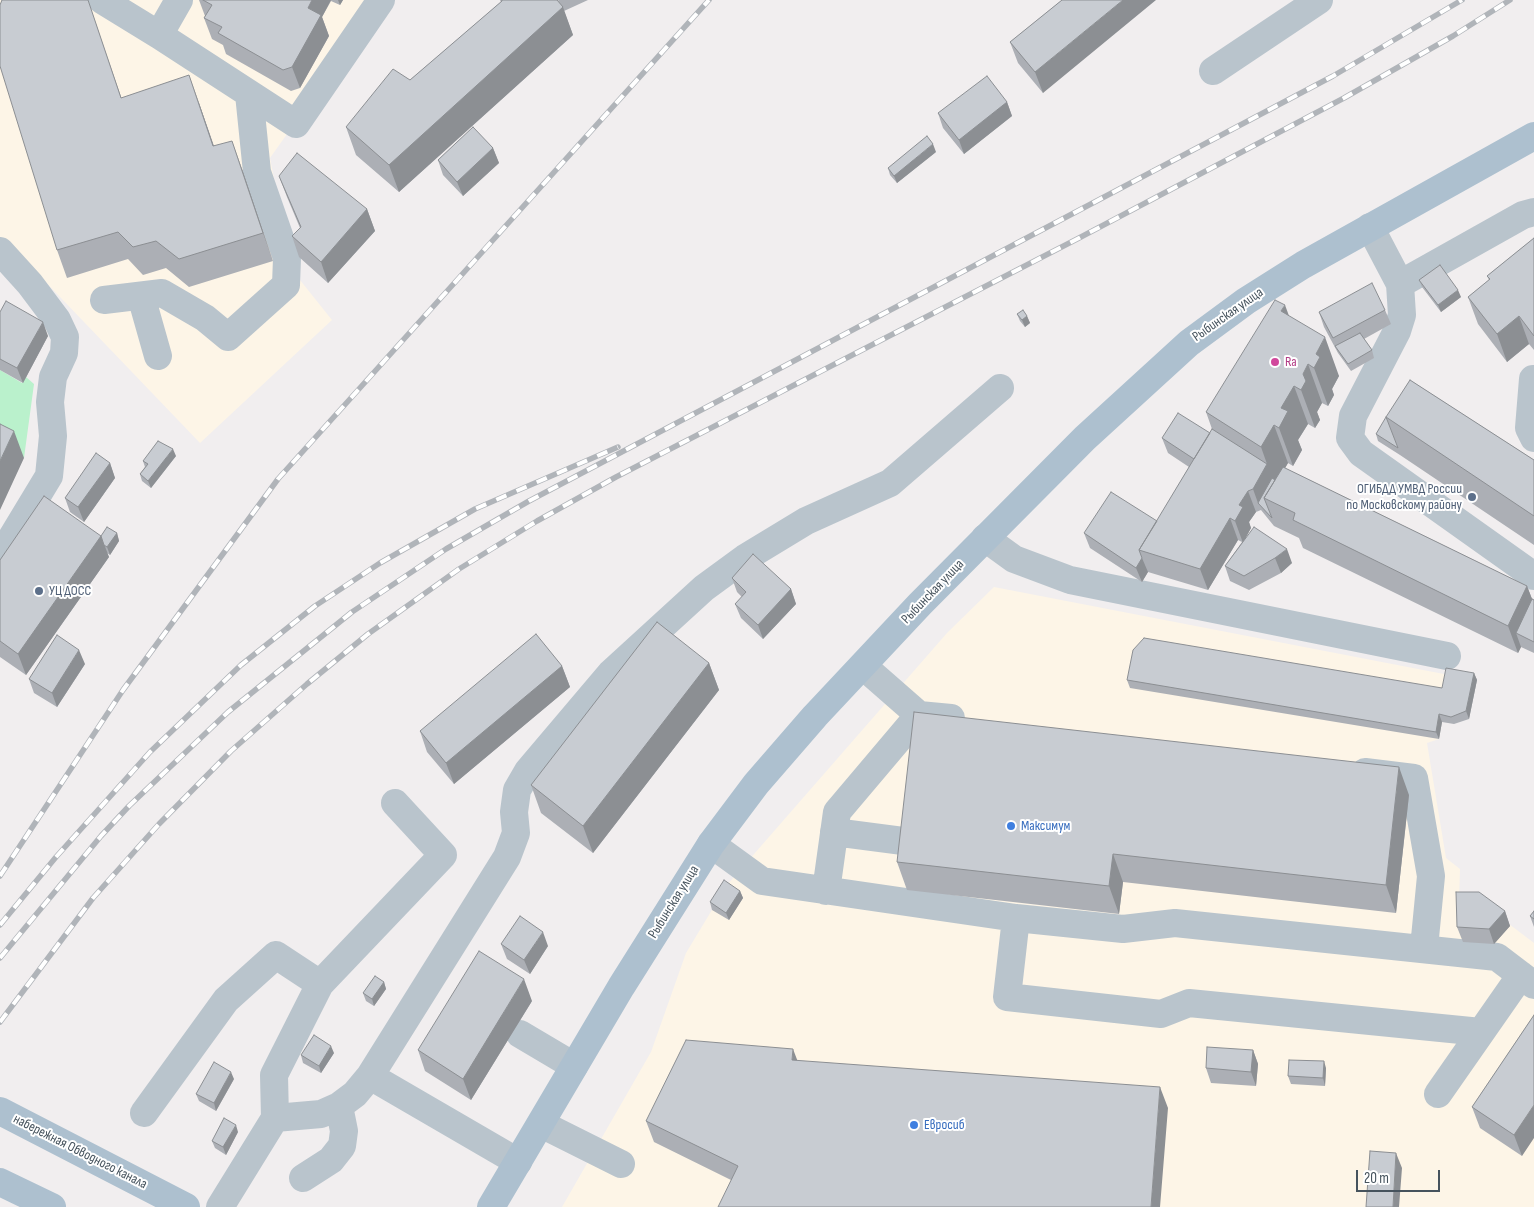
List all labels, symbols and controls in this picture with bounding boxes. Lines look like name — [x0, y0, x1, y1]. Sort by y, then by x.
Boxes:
street label: Рыбинская улица — [1189, 284, 1267, 346]
place label: Ra — [1285, 354, 1297, 370]
marker: Ra — [1269, 356, 1281, 368]
place label: ОГИБДД УМВД России по Московскому району — [1346, 481, 1462, 514]
marker: ОГИБДД УМВД России по Московскому району — [1466, 491, 1478, 503]
street label: Рыбинская улица — [898, 556, 968, 628]
place label: УЦ ДОСС — [49, 583, 91, 599]
marker: УЦ ДОСС — [33, 585, 45, 597]
place label: Максимум — [1021, 818, 1070, 834]
marker: Максимум — [1005, 820, 1017, 832]
street label: Рыбинская улица — [645, 863, 703, 941]
street label: набережная Обводного канала — [10, 1111, 150, 1193]
place label: Евросиб — [924, 1117, 964, 1133]
marker: Евросиб — [908, 1119, 920, 1131]
scale bar — [1359, 1160, 1443, 1192]
text: 20 m — [1364, 1169, 1389, 1188]

